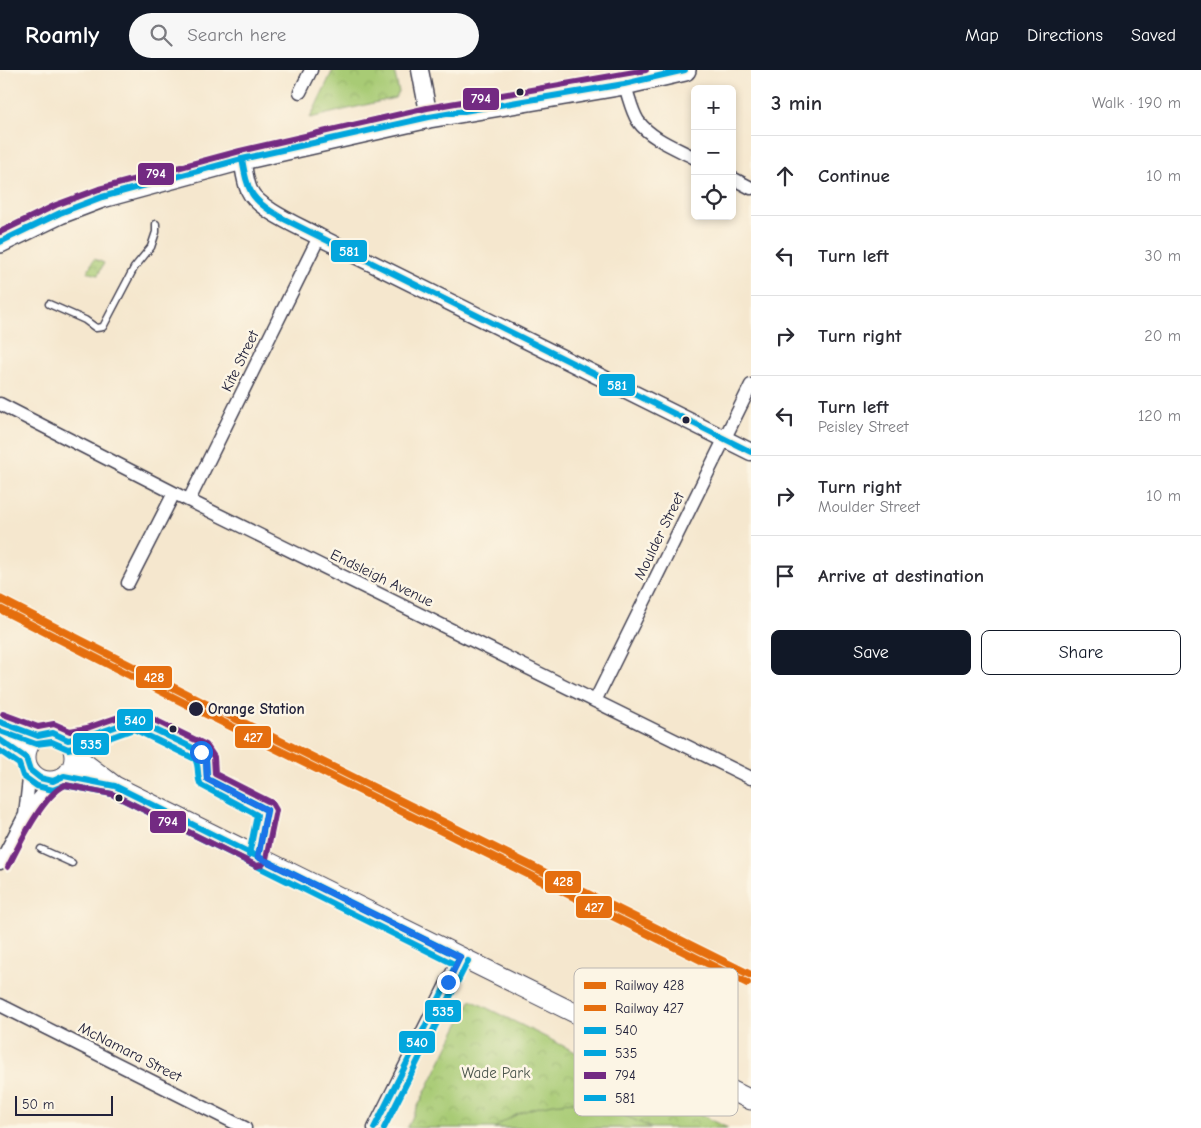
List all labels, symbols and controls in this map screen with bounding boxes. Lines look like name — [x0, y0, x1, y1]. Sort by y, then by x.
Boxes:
search box — [129, 13, 479, 58]
text: Roamly — [25, 21, 99, 49]
icon: search — [147, 21, 175, 49]
text: Search here — [187, 24, 286, 46]
text: Map — [965, 25, 999, 46]
text: Directions — [1027, 25, 1103, 46]
text: Saved — [1131, 25, 1176, 46]
map controls — [691, 85, 736, 220]
button: + — [691, 85, 736, 130]
line badge: 794 — [462, 87, 500, 111]
unlabelled marker — [515, 87, 525, 97]
text: 794 — [471, 90, 491, 107]
text: 3 min — [771, 91, 822, 115]
text: Walk · 190 m — [1092, 94, 1181, 112]
button: − — [691, 130, 736, 175]
line badge: 794 — [137, 162, 175, 186]
icon: ahead — [771, 162, 799, 190]
text: 794 — [146, 165, 166, 182]
text: Continue — [818, 165, 890, 187]
text: 10 m — [1146, 167, 1181, 185]
button: locate — [691, 175, 736, 220]
line badge: 581 — [330, 239, 368, 263]
icon: left — [771, 242, 799, 270]
text: 581 — [339, 243, 359, 260]
text: Turn left — [818, 245, 889, 267]
text: 30 m — [1145, 247, 1181, 265]
icon: right — [771, 322, 799, 350]
text: Turn right — [818, 325, 902, 347]
street label: Kite Street — [217, 327, 263, 394]
text: 20 m — [1144, 327, 1181, 345]
line badge: 581 — [598, 373, 636, 397]
text: 581 — [607, 377, 627, 394]
text: Turn left — [818, 396, 889, 418]
icon: left — [771, 402, 799, 430]
text: 120 m — [1138, 407, 1181, 425]
unlabelled marker — [681, 415, 691, 425]
text: Peisley Street — [818, 418, 909, 436]
text: Turn right — [818, 476, 902, 498]
icon: right — [771, 482, 799, 510]
text: 10 m — [1146, 487, 1181, 505]
street label: Moulder Street — [630, 489, 688, 583]
text: Moulder Street — [818, 498, 920, 516]
street label: Endsleigh Avenue — [328, 545, 437, 611]
icon: arrive — [771, 562, 799, 590]
text: Arrive at destination — [818, 565, 984, 587]
button: Save — [771, 630, 971, 675]
button: Share — [981, 630, 1181, 675]
line badge: 428 — [135, 665, 173, 689]
text: 428 — [144, 669, 164, 686]
marker: Orange Station — [187, 700, 205, 718]
place label: Orange Station — [208, 700, 305, 718]
line badge: 540 — [116, 708, 154, 732]
text: 540 — [124, 712, 146, 729]
unlabelled marker — [168, 724, 178, 734]
line badge: 427 — [234, 725, 272, 749]
text: 427 — [243, 729, 264, 746]
line badge: 535 — [72, 732, 110, 756]
text: 535 — [80, 736, 102, 753]
route start — [190, 741, 213, 764]
unlabelled marker — [114, 793, 124, 803]
line badge: 794 — [149, 810, 187, 834]
text: 794 — [158, 813, 178, 830]
line badge: 428 — [544, 870, 582, 894]
text: 428 — [553, 873, 573, 890]
line badge: 427 — [575, 895, 613, 919]
text: 427 — [584, 899, 605, 916]
legend — [574, 968, 738, 1116]
route end — [437, 971, 460, 994]
text: Railway 428 — [615, 977, 684, 994]
line badge: 535 — [424, 999, 462, 1023]
text: Railway 427 — [615, 1000, 684, 1017]
text: 535 — [432, 1003, 454, 1020]
street label: McNamara Street — [75, 1018, 185, 1086]
text: 540 — [615, 1022, 638, 1039]
line badge: 540 — [398, 1030, 436, 1054]
text: 540 — [406, 1034, 428, 1051]
text: 535 — [615, 1045, 637, 1062]
park label: Wade Park — [462, 1064, 531, 1082]
text: 794 — [615, 1067, 636, 1084]
text: 581 — [615, 1090, 635, 1107]
scale bar — [15, 1093, 112, 1116]
text: 50 m — [22, 1096, 54, 1113]

